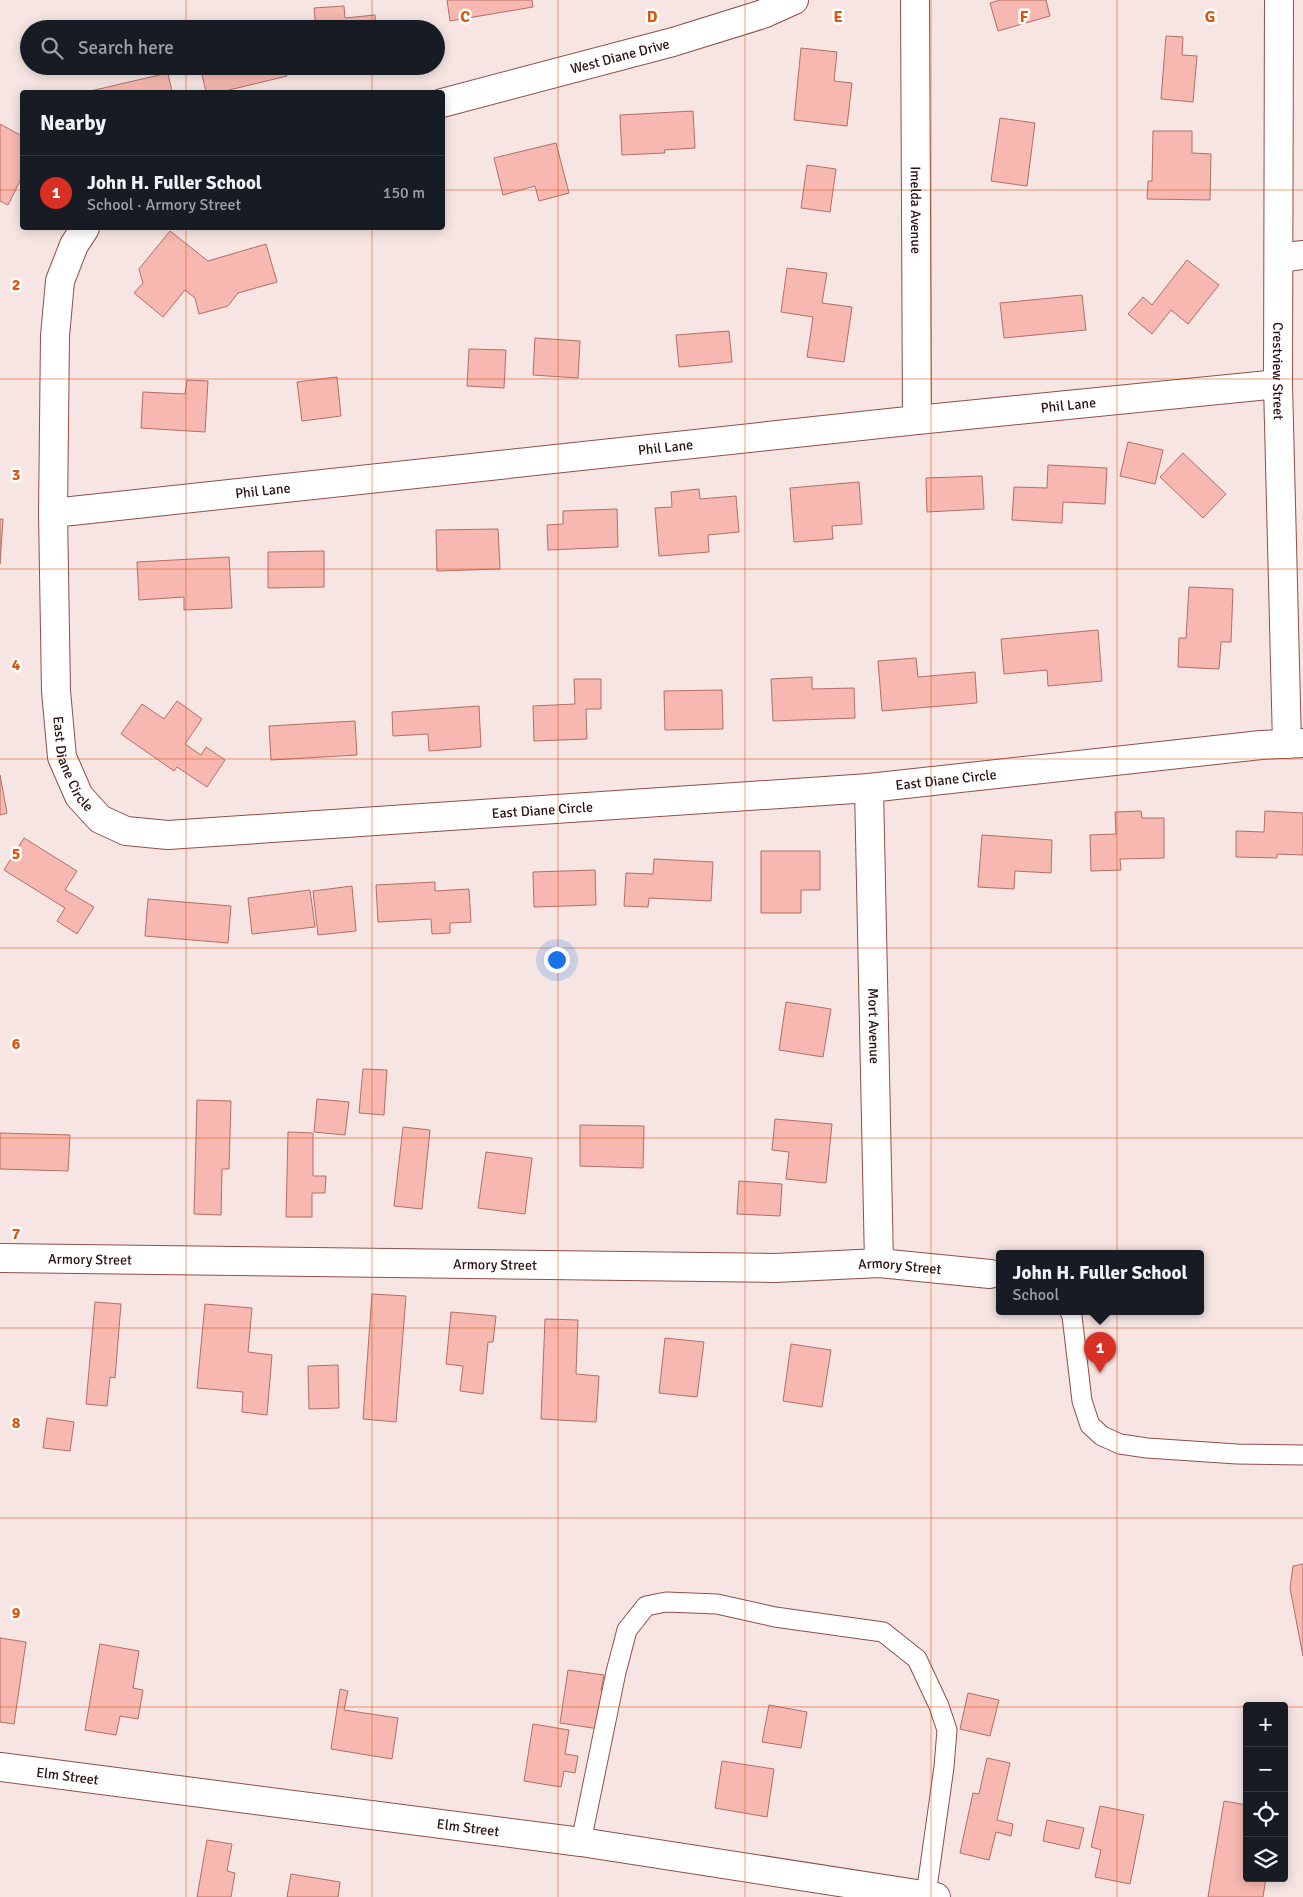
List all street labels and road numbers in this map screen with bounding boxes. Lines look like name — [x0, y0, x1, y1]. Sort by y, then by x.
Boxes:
street label: West Diane Drive — [569, 35, 671, 77]
street label: Imelda Avenue — [907, 166, 925, 254]
street label: Crestview Street — [1269, 322, 1287, 420]
street label: Phil Lane — [1040, 394, 1097, 416]
street label: Phil Lane — [637, 436, 694, 458]
street label: Phil Lane — [234, 479, 291, 502]
street label: East Diane Circle — [50, 715, 97, 815]
street label: East Diane Circle — [895, 766, 997, 794]
street label: East Diane Circle — [491, 798, 593, 822]
street label: Mort Avenue — [865, 988, 883, 1064]
street label: Armory Street — [48, 1250, 132, 1268]
street label: Armory Street — [858, 1254, 942, 1278]
street label: Armory Street — [453, 1255, 537, 1273]
street label: Elm Street — [35, 1763, 100, 1788]
street label: Elm Street — [436, 1815, 500, 1840]

